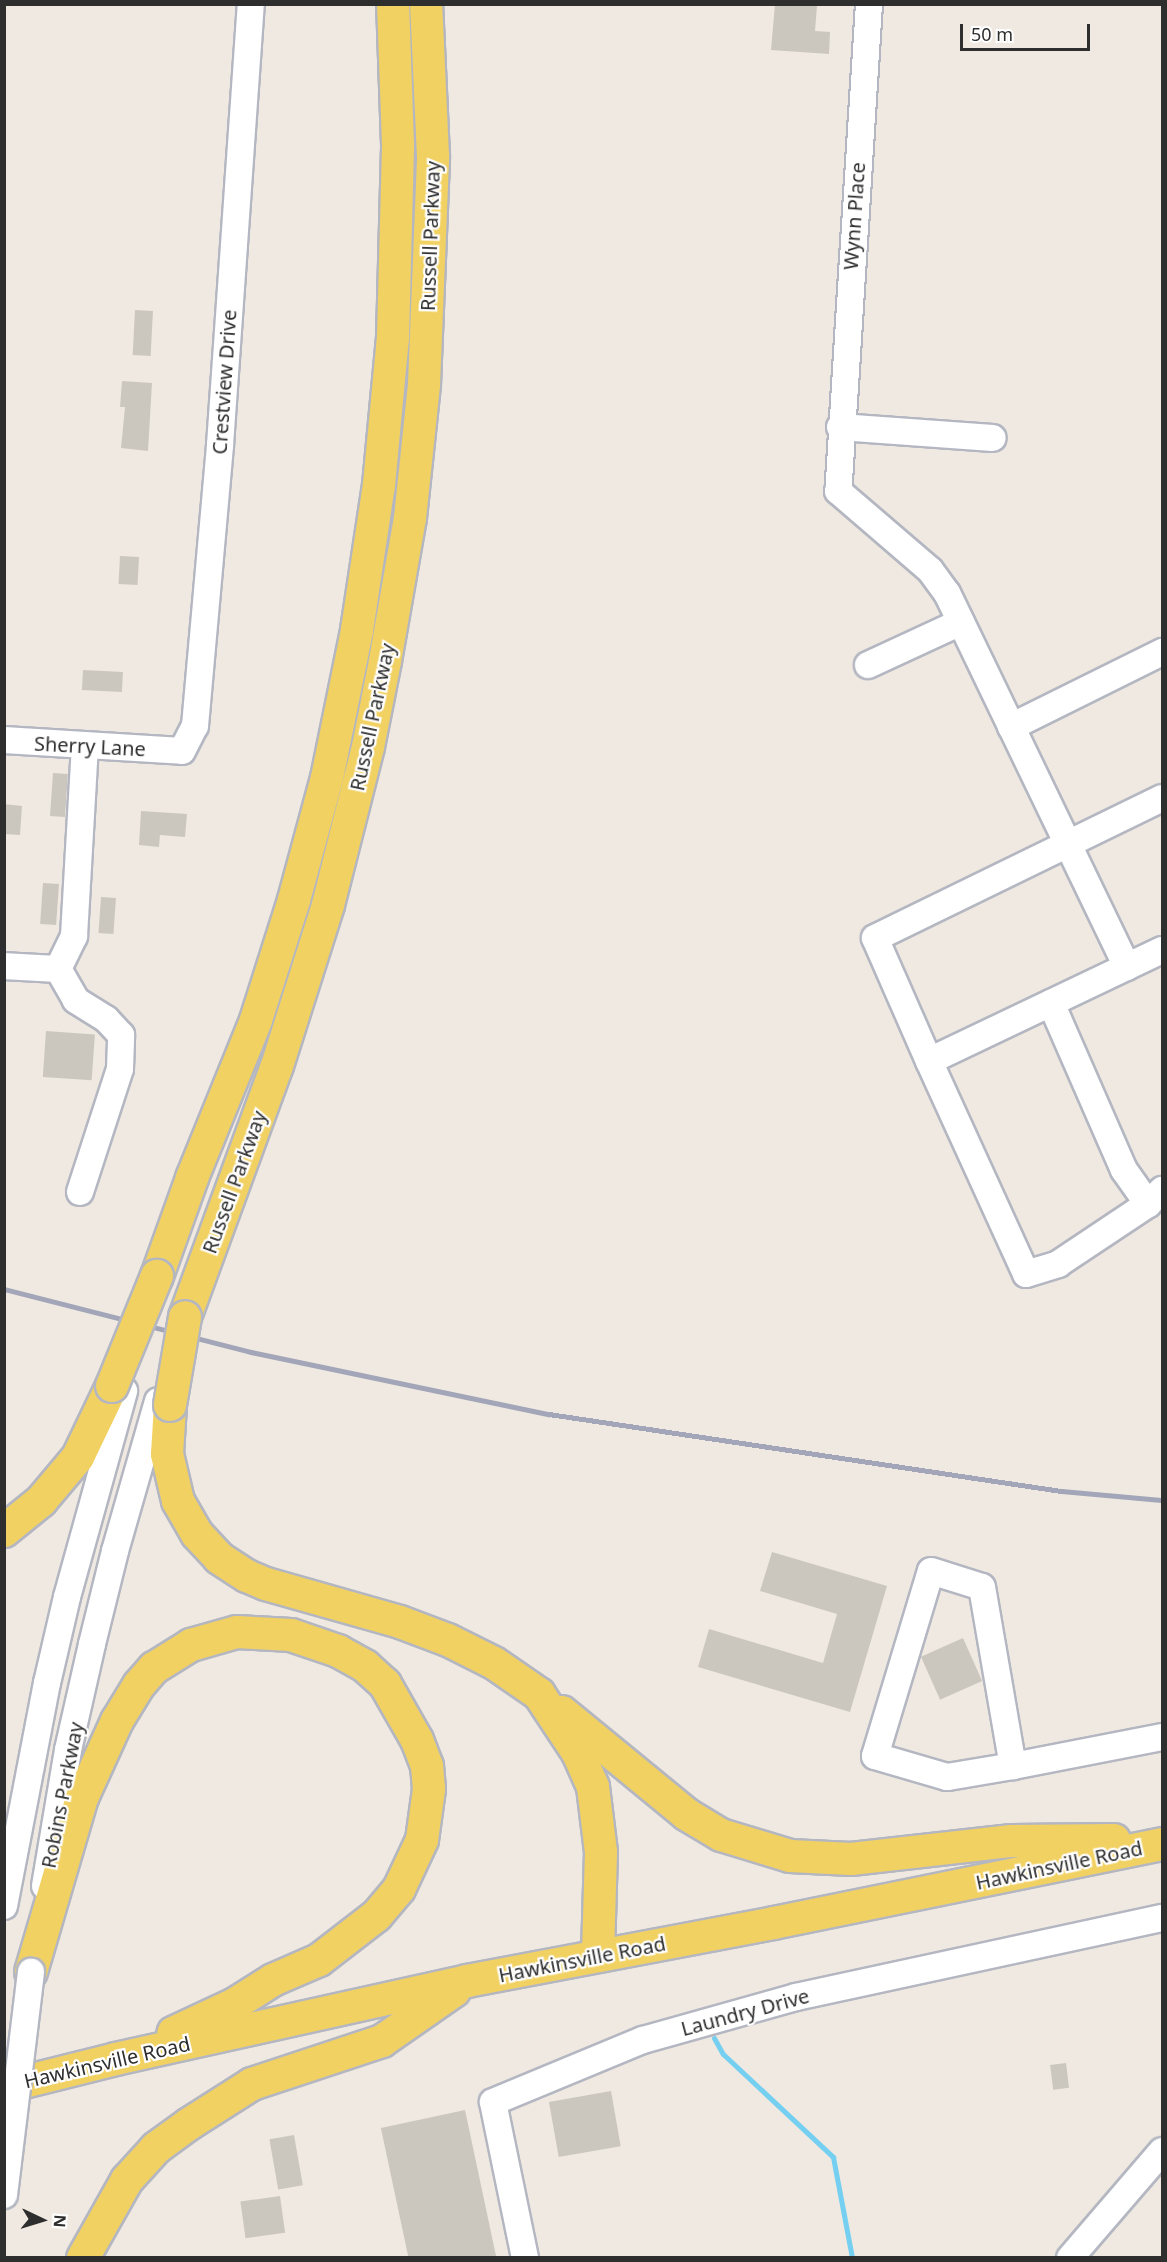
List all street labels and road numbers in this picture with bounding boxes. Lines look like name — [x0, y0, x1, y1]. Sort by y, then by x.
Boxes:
street label: Russell Parkway — [415, 161, 445, 311]
street label: Wynn Place — [838, 161, 870, 271]
street label: Crestview Drive — [207, 309, 241, 455]
street label: Russell Parkway — [345, 641, 399, 793]
street label: Sherry Lane — [34, 731, 146, 761]
street label: Russell Parkway — [197, 1107, 271, 1257]
street label: Robins Parkway — [36, 1720, 88, 1870]
street label: Hawkinsville Road — [973, 1836, 1145, 1894]
street label: Hawkinsville Road — [496, 1931, 668, 1987]
street label: Laundry Drive — [678, 1983, 812, 2041]
street label: Hawkinsville Road — [22, 2031, 192, 2093]

